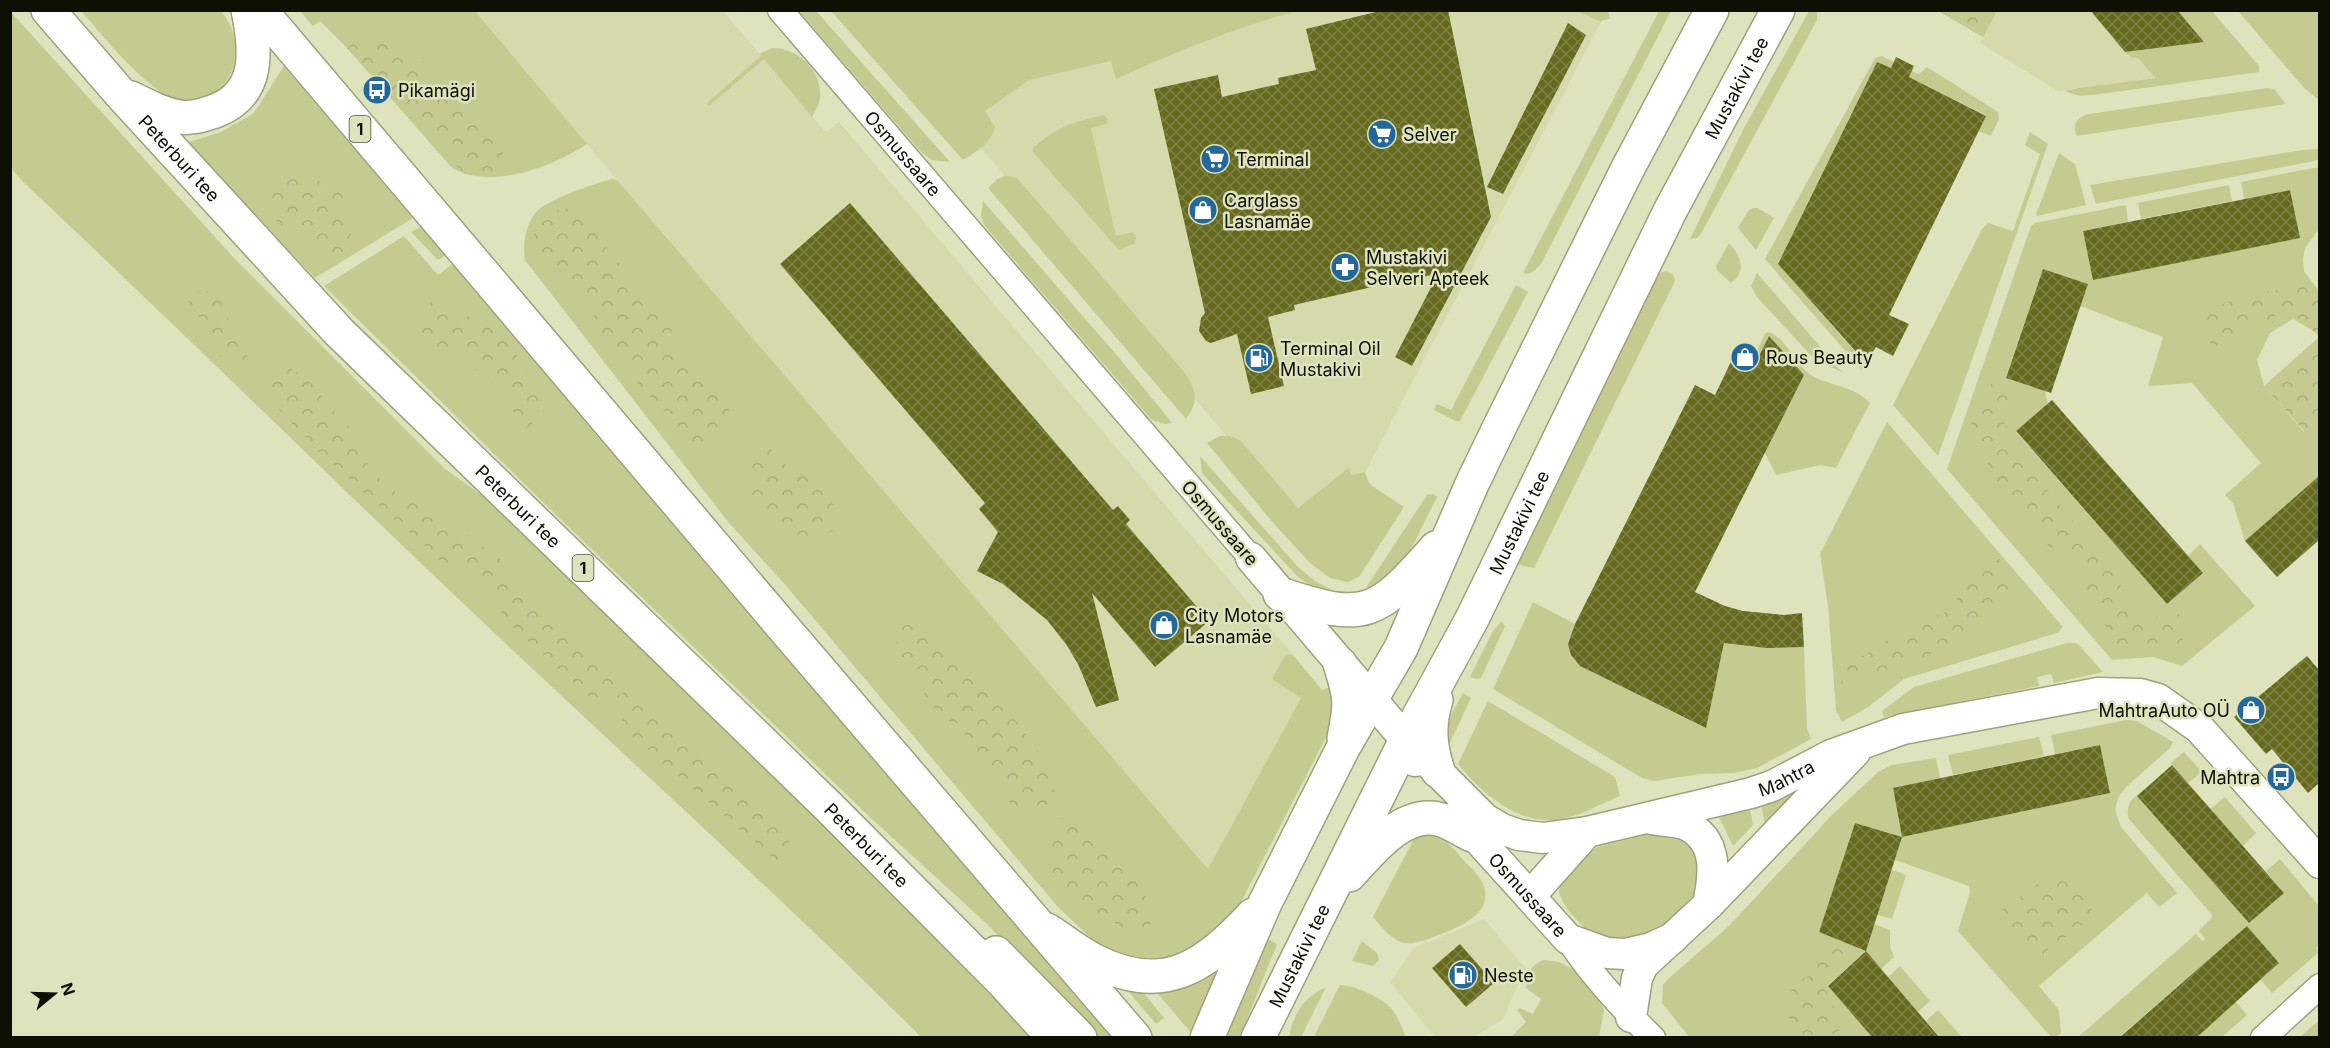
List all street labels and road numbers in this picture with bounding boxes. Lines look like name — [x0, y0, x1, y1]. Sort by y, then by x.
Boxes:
street label: Mustakivi tee — [1700, 33, 1772, 142]
street label: Osmussaare — [861, 106, 946, 200]
street label: Peterburi tee — [135, 110, 224, 206]
road number: 1 — [350, 116, 370, 142]
street label: Peterburi tee — [472, 460, 565, 552]
street label: Mustakivi tee — [1485, 467, 1553, 578]
street label: Osmussaare — [1177, 476, 1263, 570]
road number: 1 — [572, 555, 594, 581]
street label: Mahtra — [1756, 755, 1818, 800]
street label: Peterburi tee — [820, 799, 913, 891]
street label: Osmussaare — [1485, 848, 1571, 941]
street label: Mustakivi tee — [1264, 900, 1333, 1011]

